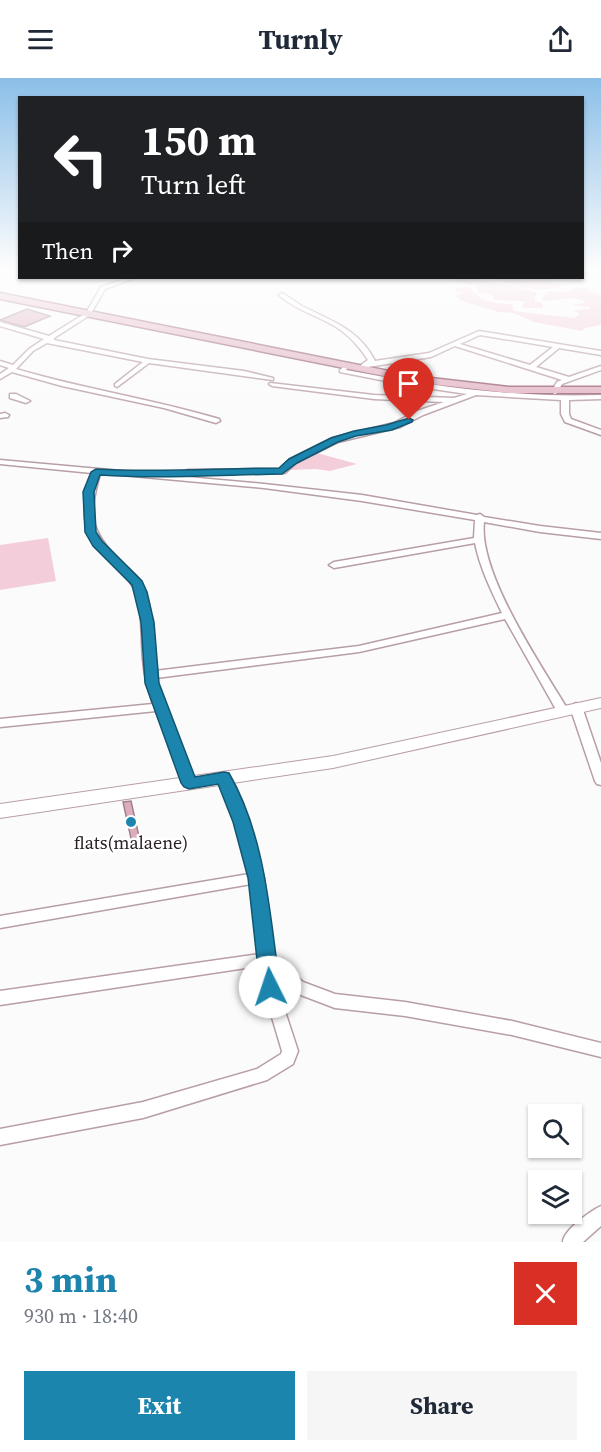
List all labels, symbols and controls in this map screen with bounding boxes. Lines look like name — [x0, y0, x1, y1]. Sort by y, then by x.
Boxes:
text: Turnly — [258, 21, 343, 58]
icon: menu — [24, 23, 57, 56]
icon: share — [544, 23, 577, 56]
text: 150 m — [141, 111, 256, 169]
icon: left — [42, 120, 120, 198]
text: Turn left — [141, 166, 245, 203]
icon: right — [105, 234, 138, 267]
text: Then — [42, 236, 93, 266]
pin — [383, 358, 434, 420]
icon: arrive — [392, 367, 425, 400]
marker: flats(malaene) — [124, 815, 138, 829]
place label: flats(malaene) — [74, 830, 188, 855]
position arrow — [238, 955, 302, 1019]
map controls — [528, 1104, 582, 1224]
button: search — [528, 1104, 582, 1158]
button: layers — [528, 1170, 582, 1224]
text: 3 min — [24, 1255, 117, 1304]
button: close — [514, 1262, 577, 1325]
text: 930 m · 18:40 — [24, 1302, 138, 1330]
button: Exit — [24, 1371, 295, 1440]
button: Share — [307, 1371, 577, 1440]

